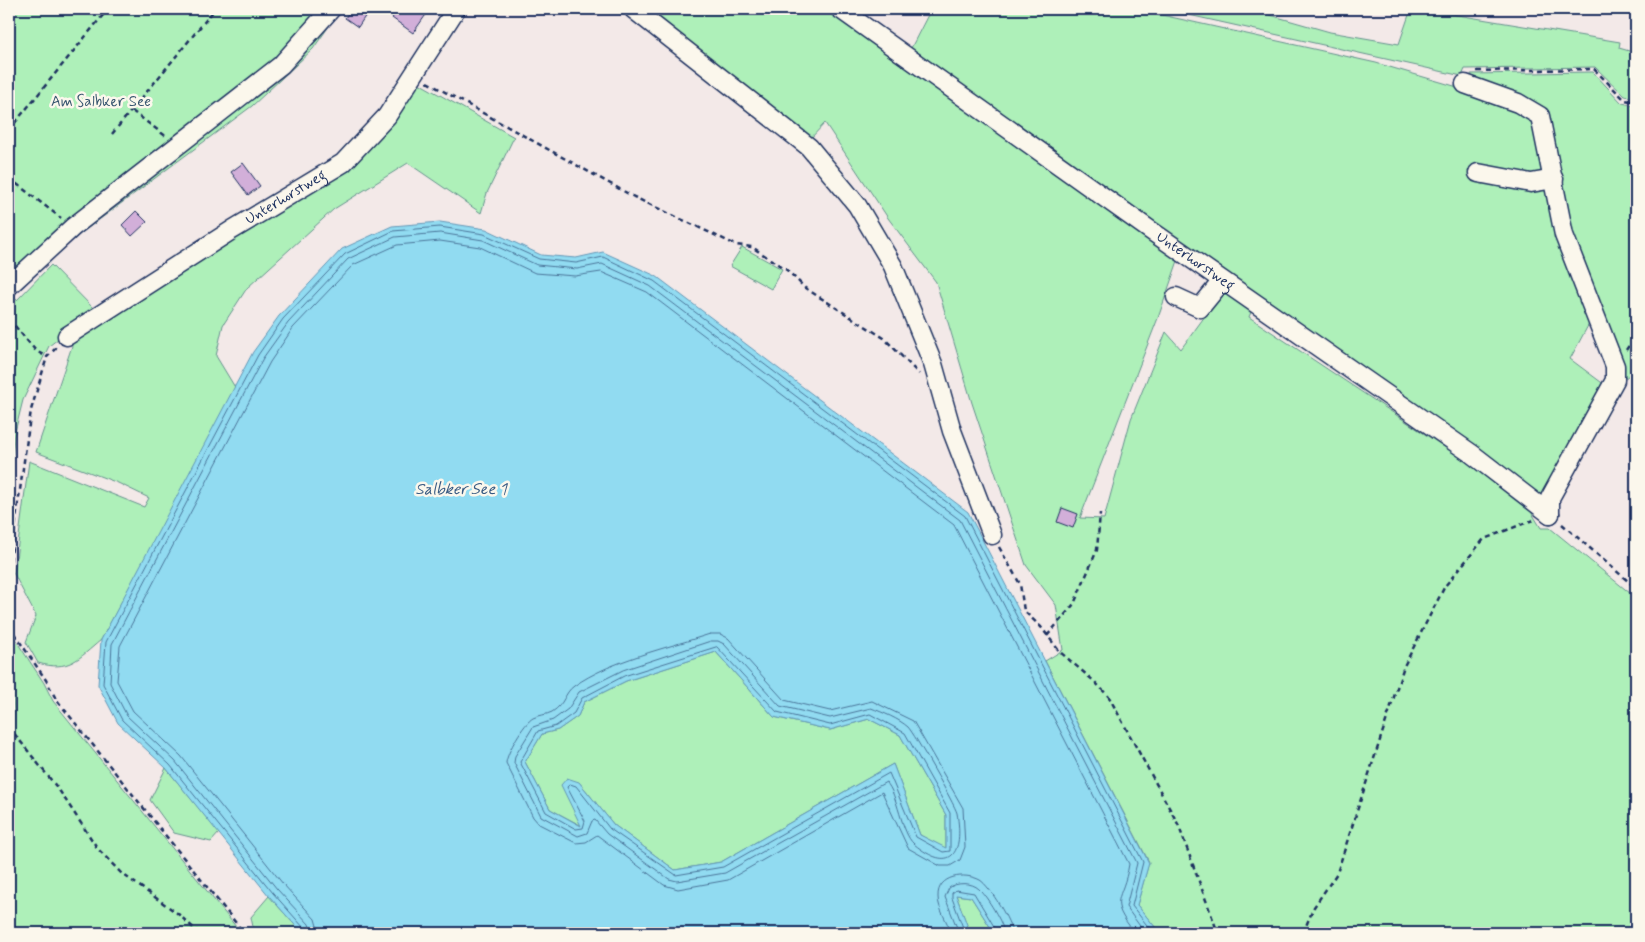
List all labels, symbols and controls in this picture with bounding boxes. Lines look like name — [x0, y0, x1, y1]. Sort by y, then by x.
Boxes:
park label: Am Salbker See — [51, 92, 151, 112]
street label: Unterhorstweg — [242, 165, 331, 230]
street label: Unterhorstweg — [1152, 227, 1239, 297]
water label: Salbker See 1 — [415, 479, 509, 500]

